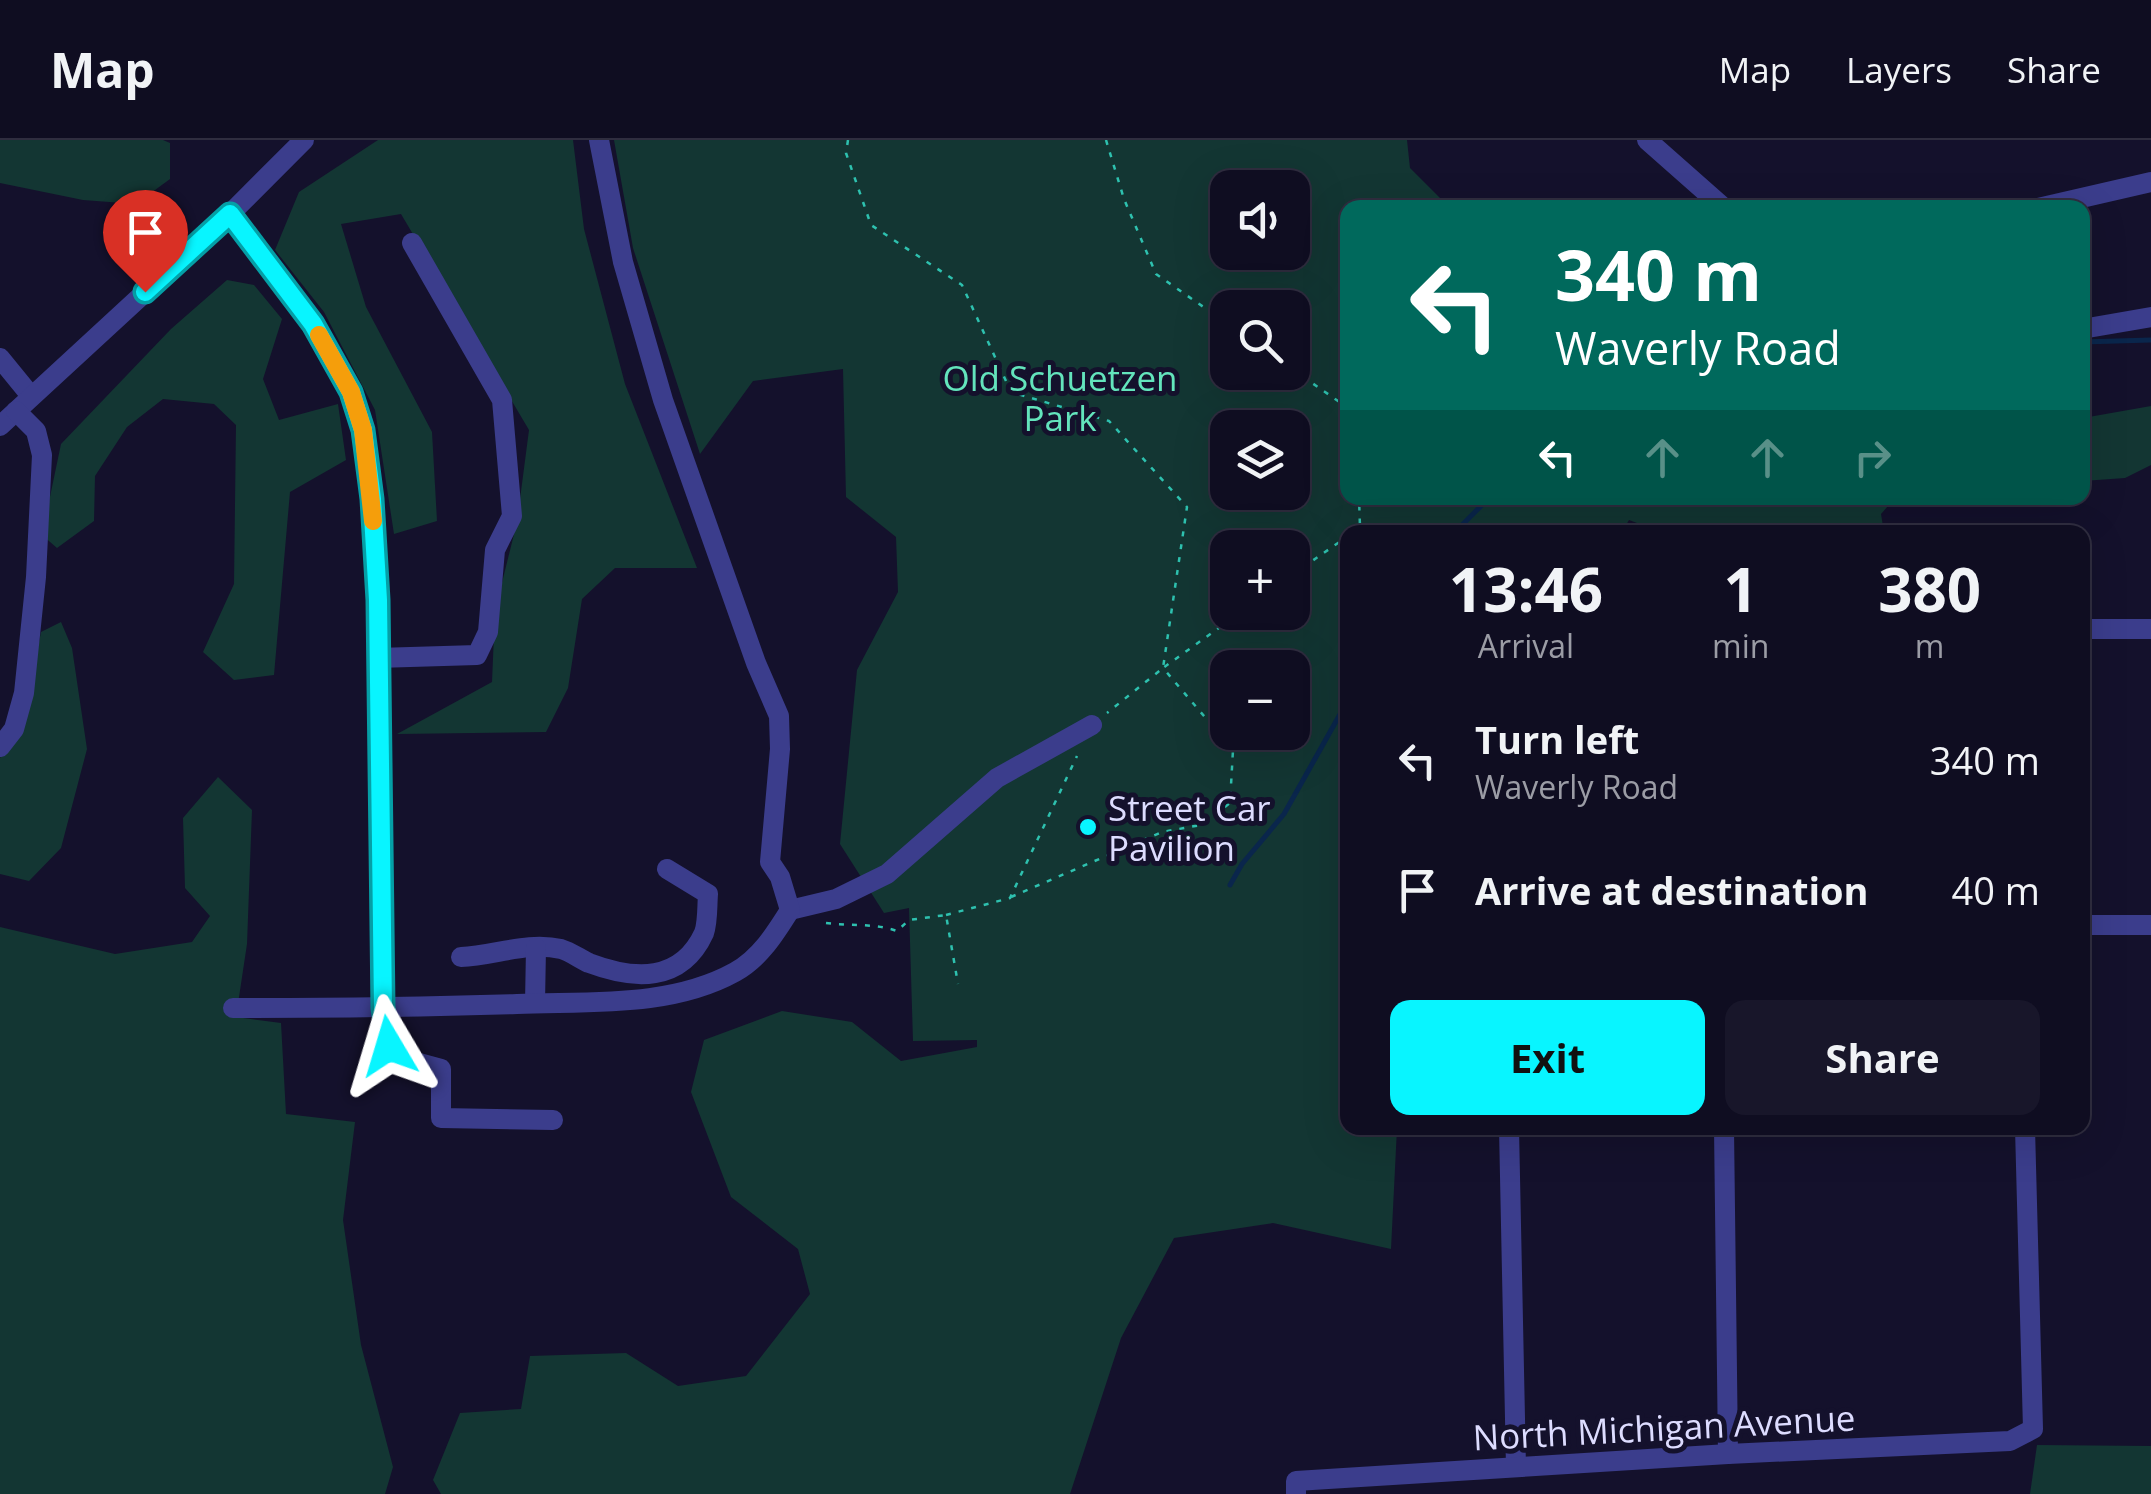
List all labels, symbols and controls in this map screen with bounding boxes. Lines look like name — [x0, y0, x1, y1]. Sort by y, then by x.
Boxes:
text: Map — [50, 37, 155, 102]
text: Map — [1719, 46, 1791, 93]
text: Layers — [1846, 46, 1952, 93]
text: Share — [2007, 46, 2101, 93]
map controls — [1210, 170, 1310, 750]
button: sound — [1210, 170, 1310, 270]
pin — [103, 190, 188, 293]
icon: arrive — [118, 205, 173, 260]
text: 340 m — [1555, 226, 1762, 322]
icon: left — [1390, 240, 1520, 370]
button: search — [1210, 290, 1310, 390]
text: Waverly Road — [1555, 317, 1841, 378]
park label: Old Schuetzen Park — [942, 354, 1178, 441]
button: layers — [1210, 410, 1310, 510]
icon: left — [1530, 430, 1585, 485]
icon: ahead — [1635, 430, 1690, 485]
icon: ahead — [1740, 430, 1795, 485]
icon: right — [1845, 430, 1900, 485]
button: + — [1210, 530, 1310, 630]
text: 13:46 — [1449, 548, 1603, 630]
text: 1 — [1724, 548, 1758, 630]
text: 380 — [1878, 548, 1981, 630]
text: Arrival — [1478, 624, 1574, 667]
text: min — [1712, 624, 1769, 667]
text: m — [1915, 624, 1944, 667]
button: − — [1210, 650, 1310, 750]
text: Turn left — [1475, 713, 1639, 765]
icon: left — [1390, 733, 1445, 788]
text: 340 m — [1930, 734, 2040, 786]
text: Waverly Road — [1475, 765, 1678, 808]
place label: Street Car Pavilion — [1108, 784, 1271, 871]
marker: Street Car Pavilion — [1077, 816, 1099, 838]
icon: arrive — [1390, 863, 1445, 918]
text: Arrive at destination — [1475, 864, 1869, 916]
text: 40 m — [1951, 864, 2040, 916]
position arrow — [337, 994, 441, 1098]
button: Exit — [1390, 1000, 1705, 1115]
button: Share — [1725, 1000, 2040, 1115]
street label: North Michigan Avenue — [1472, 1394, 1856, 1460]

